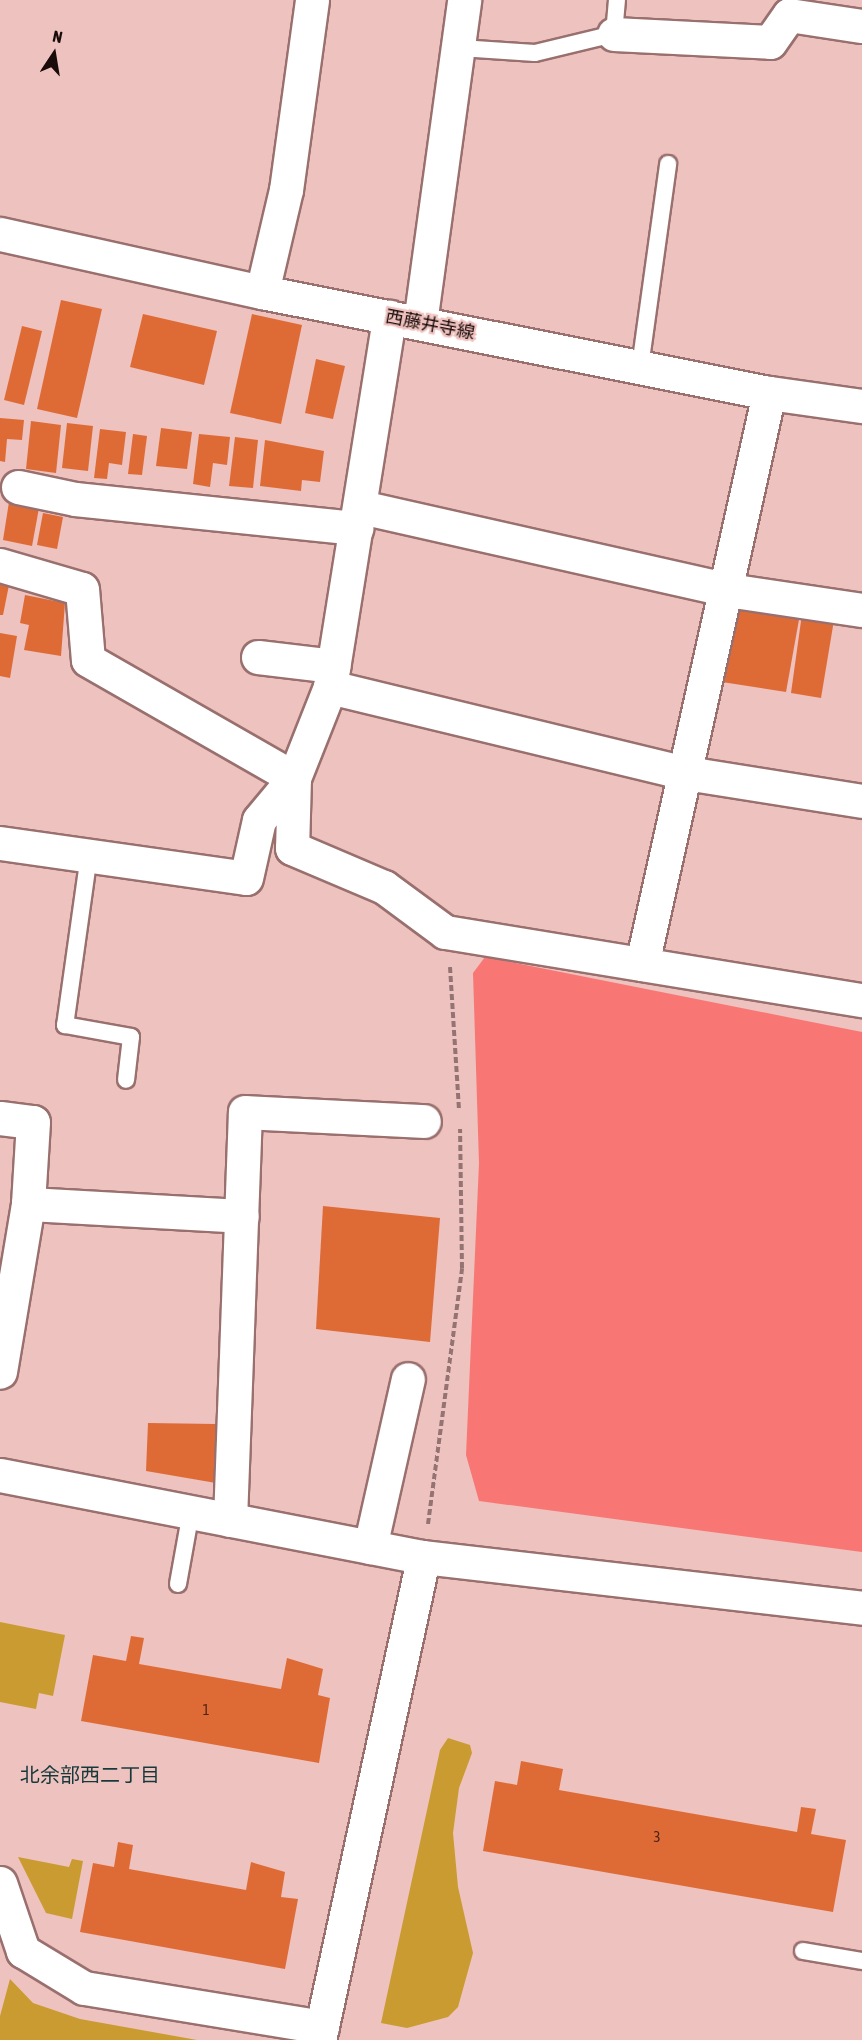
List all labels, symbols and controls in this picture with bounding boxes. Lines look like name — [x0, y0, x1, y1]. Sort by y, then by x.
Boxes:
north arrow — [24, 24, 84, 84]
text: N — [51, 27, 64, 46]
street label: 西藤井寺線 — [384, 306, 476, 344]
house number: 1 — [202, 1701, 210, 1719]
district label: 北余部西二丁目 — [20, 1762, 160, 1786]
house number: 3 — [653, 1828, 661, 1846]

